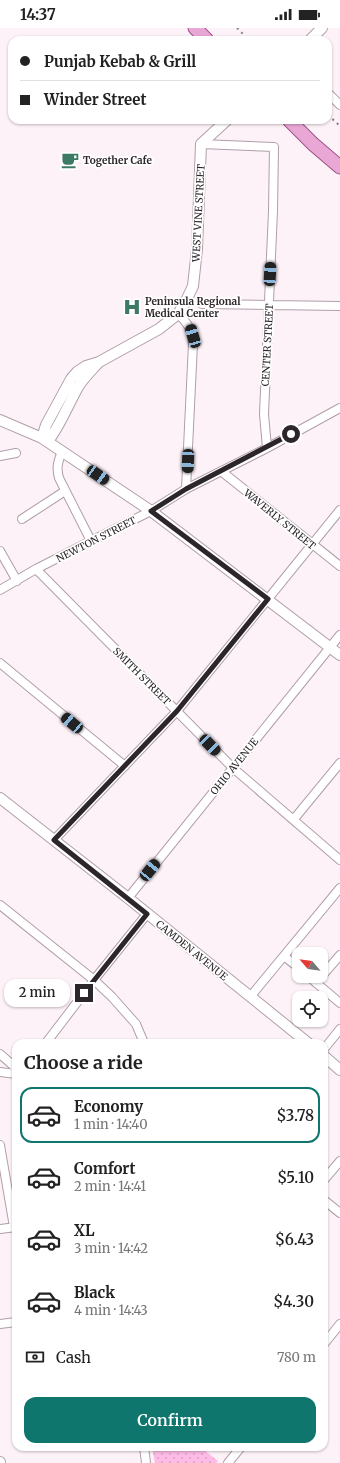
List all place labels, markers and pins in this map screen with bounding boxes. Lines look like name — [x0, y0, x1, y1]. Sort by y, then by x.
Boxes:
cafe icon: Together Cafe — [60, 150, 80, 170]
place label: Together Cafe — [83, 154, 152, 167]
place label: Peninsula Regional Medical Center — [145, 295, 241, 320]
hospital icon: Peninsula Regional Medical Center — [122, 297, 142, 317]

